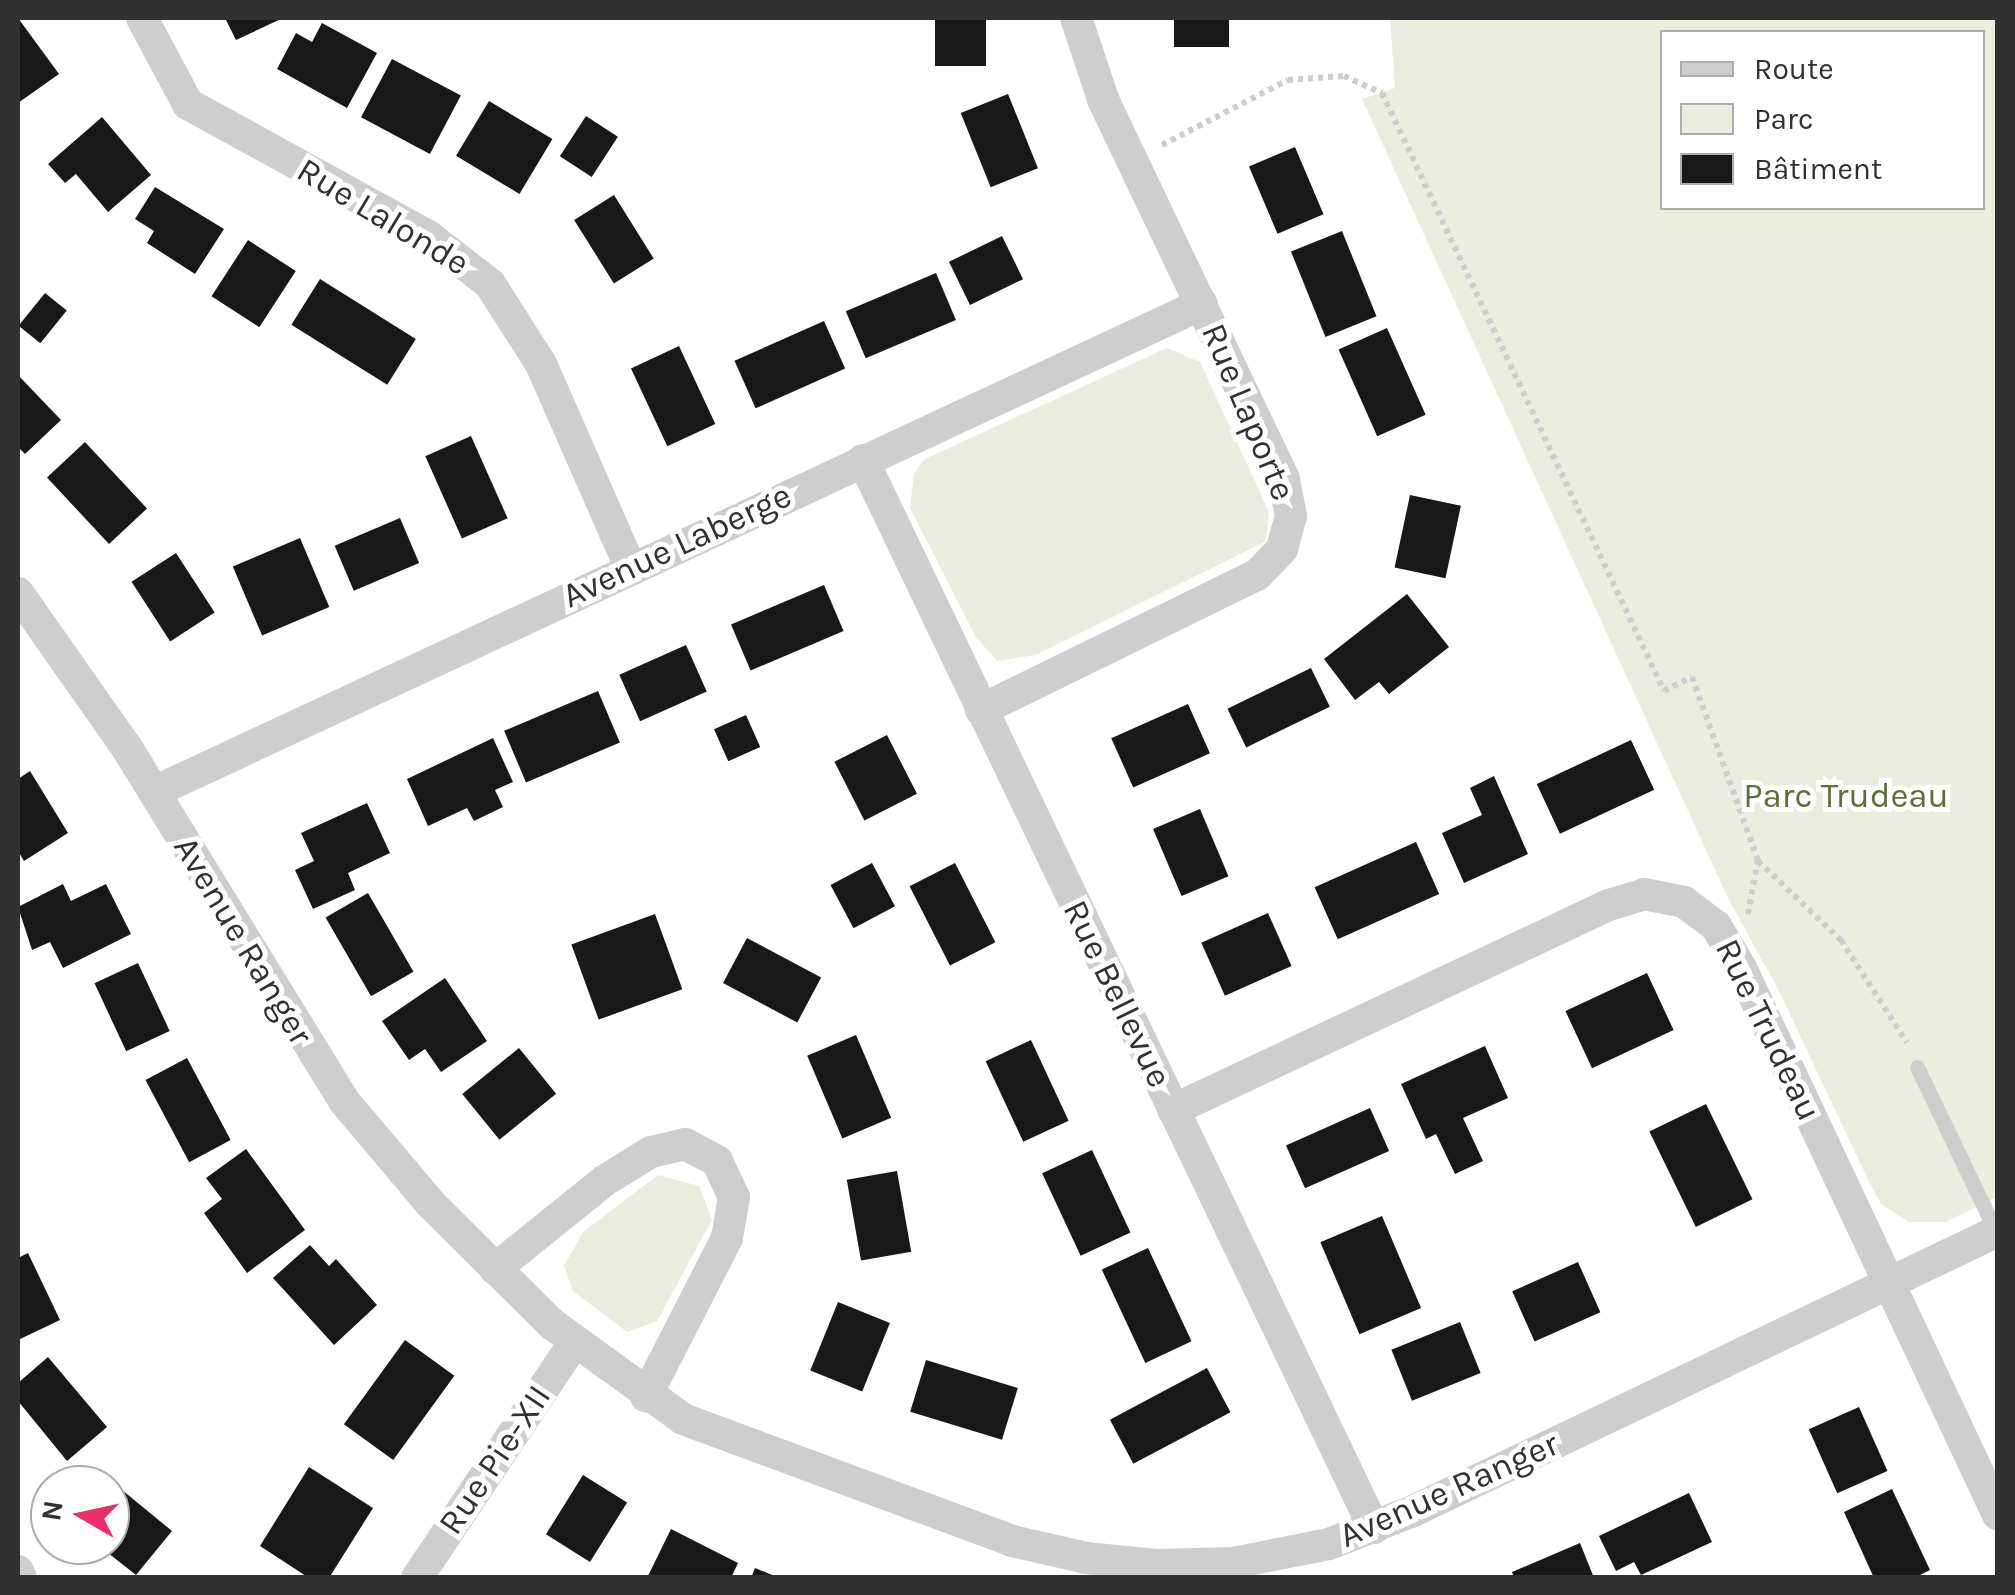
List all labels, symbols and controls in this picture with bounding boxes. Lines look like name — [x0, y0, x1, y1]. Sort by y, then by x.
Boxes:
legend — [1660, 30, 1985, 210]
text: Route — [1754, 51, 1834, 87]
text: Parc — [1754, 101, 1813, 137]
street label: Rue Lalonde — [289, 149, 477, 285]
text: Bâtiment — [1754, 151, 1882, 187]
street label: Rue Laporte — [1192, 317, 1304, 507]
street label: Avenue Laberge — [556, 475, 798, 617]
park label: Parc Trudeau — [1743, 775, 1949, 817]
street label: Avenue Ranger — [164, 829, 322, 1053]
street label: Rue Bellevue — [1054, 894, 1180, 1094]
street label: Rue Trudeau — [1706, 932, 1830, 1128]
street label: Rue Pie-XII — [430, 1377, 560, 1543]
street label: Avenue Ranger — [1333, 1423, 1565, 1557]
north arrow — [30, 1465, 130, 1565]
text: N — [34, 1498, 70, 1523]

